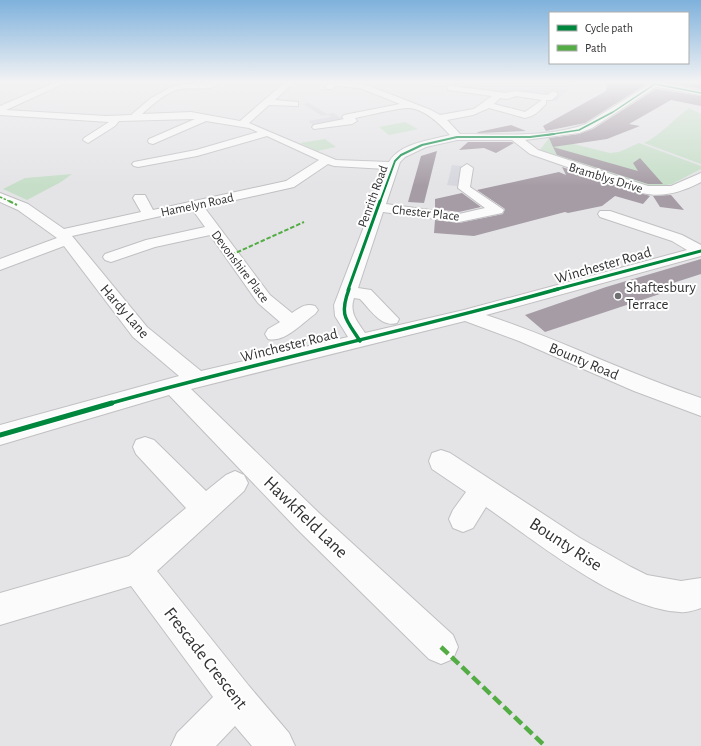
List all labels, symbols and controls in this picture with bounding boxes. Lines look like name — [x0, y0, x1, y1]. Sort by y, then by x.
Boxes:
legend — [549, 12, 689, 64]
text: Cycle path — [585, 22, 633, 35]
text: Path — [585, 42, 607, 54]
street label: Bramblys Drive — [567, 161, 644, 196]
street label: Penrith Road — [356, 163, 391, 229]
street label: Hamelyn Road — [160, 191, 235, 220]
street label: Chester Place — [392, 203, 460, 223]
street label: Devonshire Place — [209, 228, 271, 305]
street label: Winchester Road — [553, 245, 653, 286]
place label: Shaftesbury Terrace — [626, 280, 696, 312]
street label: Hardy Lane — [97, 282, 152, 341]
marker: Shaftesbury Terrace — [613, 291, 623, 301]
street label: Winchester Road — [239, 326, 339, 365]
street label: Bounty Road — [547, 340, 621, 383]
street label: Hawkfield Lane — [260, 474, 351, 562]
street label: Bounty Rise — [526, 515, 605, 575]
street label: Frescade Crescent — [160, 604, 250, 713]

